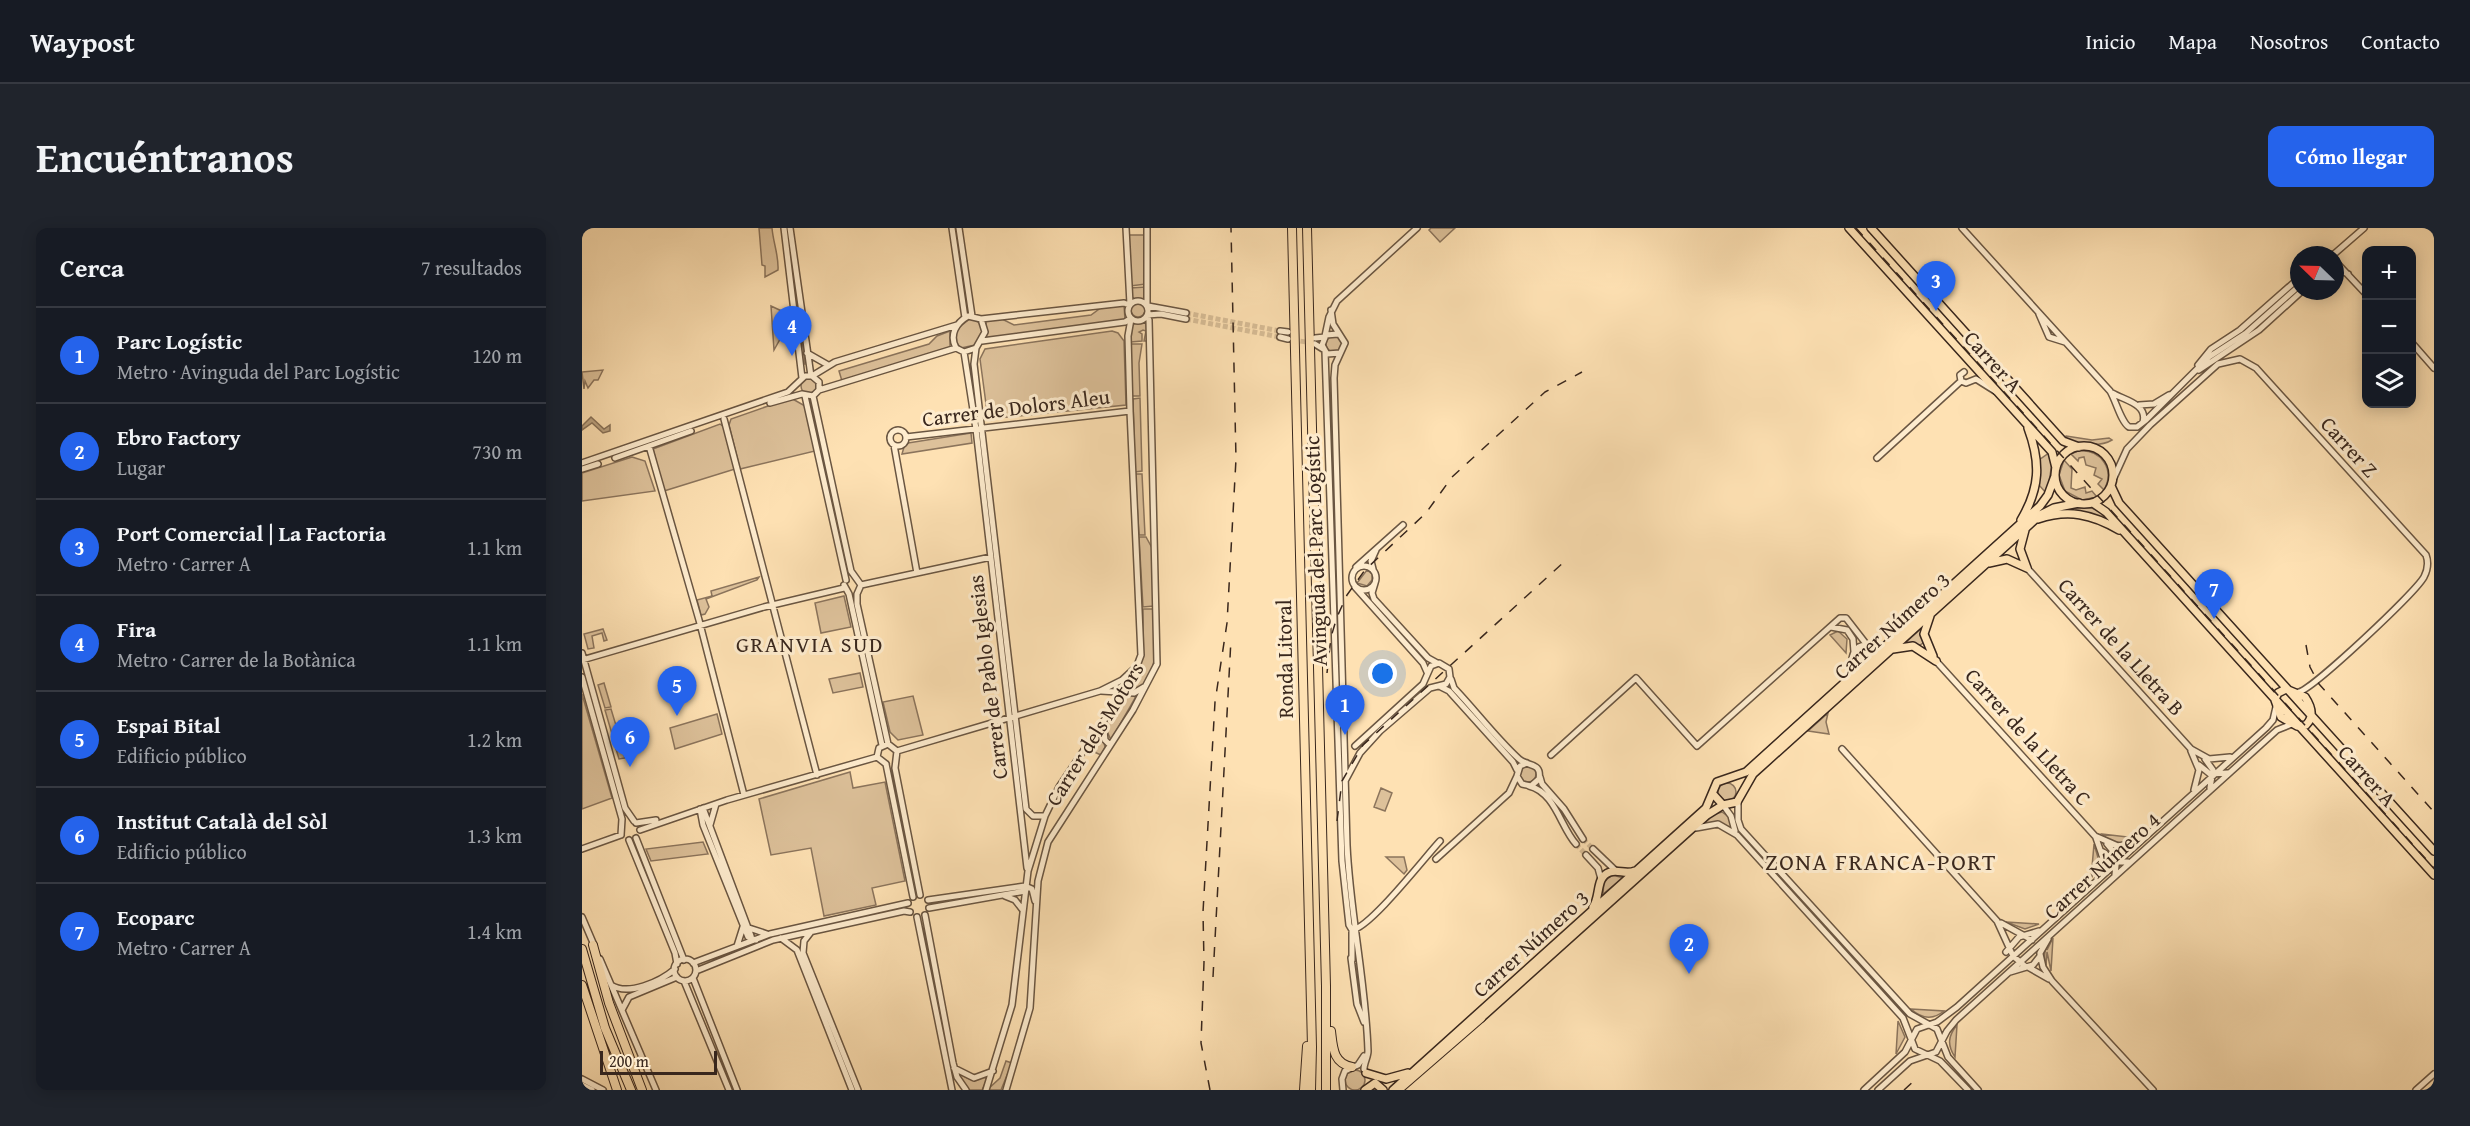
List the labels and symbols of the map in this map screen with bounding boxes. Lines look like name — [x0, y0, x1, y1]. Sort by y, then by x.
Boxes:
north arrow — [2290, 246, 2344, 300]
pin: 3 — [1916, 262, 1956, 311]
pin: 4 — [772, 306, 812, 356]
street label: Carrer A — [1957, 324, 2030, 400]
street label: Carrer de Dolors Aleu — [920, 381, 1112, 434]
street label: Carrer Z — [2314, 409, 2385, 484]
street label: Avinguda del Parc Logístic — [1296, 435, 1335, 667]
street label: Carrer Número 3 — [1827, 565, 1957, 686]
pin: 7 — [2194, 570, 2234, 619]
street label: Carrer de la Lletra B — [2051, 571, 2192, 722]
street label: Carrer de Pablo Iglesias — [960, 573, 1015, 781]
street label: Ronda Litoral — [1268, 599, 1301, 719]
district label: GRANVIA SUD — [736, 628, 884, 660]
street label: Carrer dels Motors — [1038, 656, 1151, 812]
your location — [1368, 659, 1397, 688]
street label: Carrer de la Lletra C — [1958, 661, 2099, 812]
pin: 5 — [658, 666, 697, 716]
pin: 1 — [1326, 686, 1365, 735]
pin: 6 — [610, 718, 650, 767]
street label: Carrer A — [2331, 738, 2404, 814]
street label: Carrer Número 4 — [2037, 805, 2167, 926]
district label: ZONA FRANCA-PORT — [1765, 844, 1997, 879]
street label: Carrer Número 3 — [1466, 883, 1596, 1004]
pin: 2 — [1670, 924, 1708, 974]
scale bar — [600, 1048, 717, 1076]

